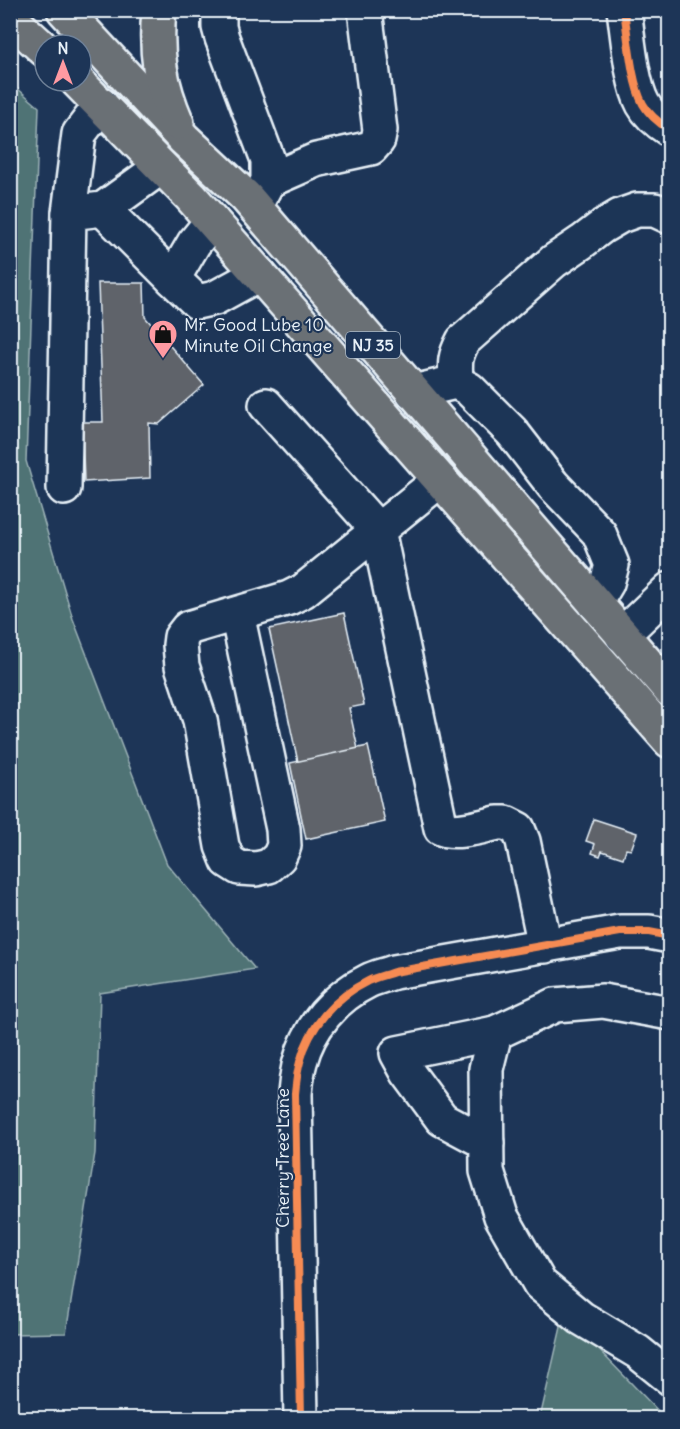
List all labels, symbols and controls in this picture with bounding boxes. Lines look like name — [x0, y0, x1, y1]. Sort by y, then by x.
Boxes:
north arrow — [33, 33, 93, 93]
text: N — [57, 38, 69, 58]
place label: Mr. Good Lube 10 Minute Oil Change — [184, 313, 332, 357]
shop icon: Mr. Good Lube 10 Minute Oil Change — [147, 318, 179, 360]
road number: NJ 35 — [346, 332, 400, 358]
street label: Cherry Tree Lane — [271, 1088, 294, 1228]

